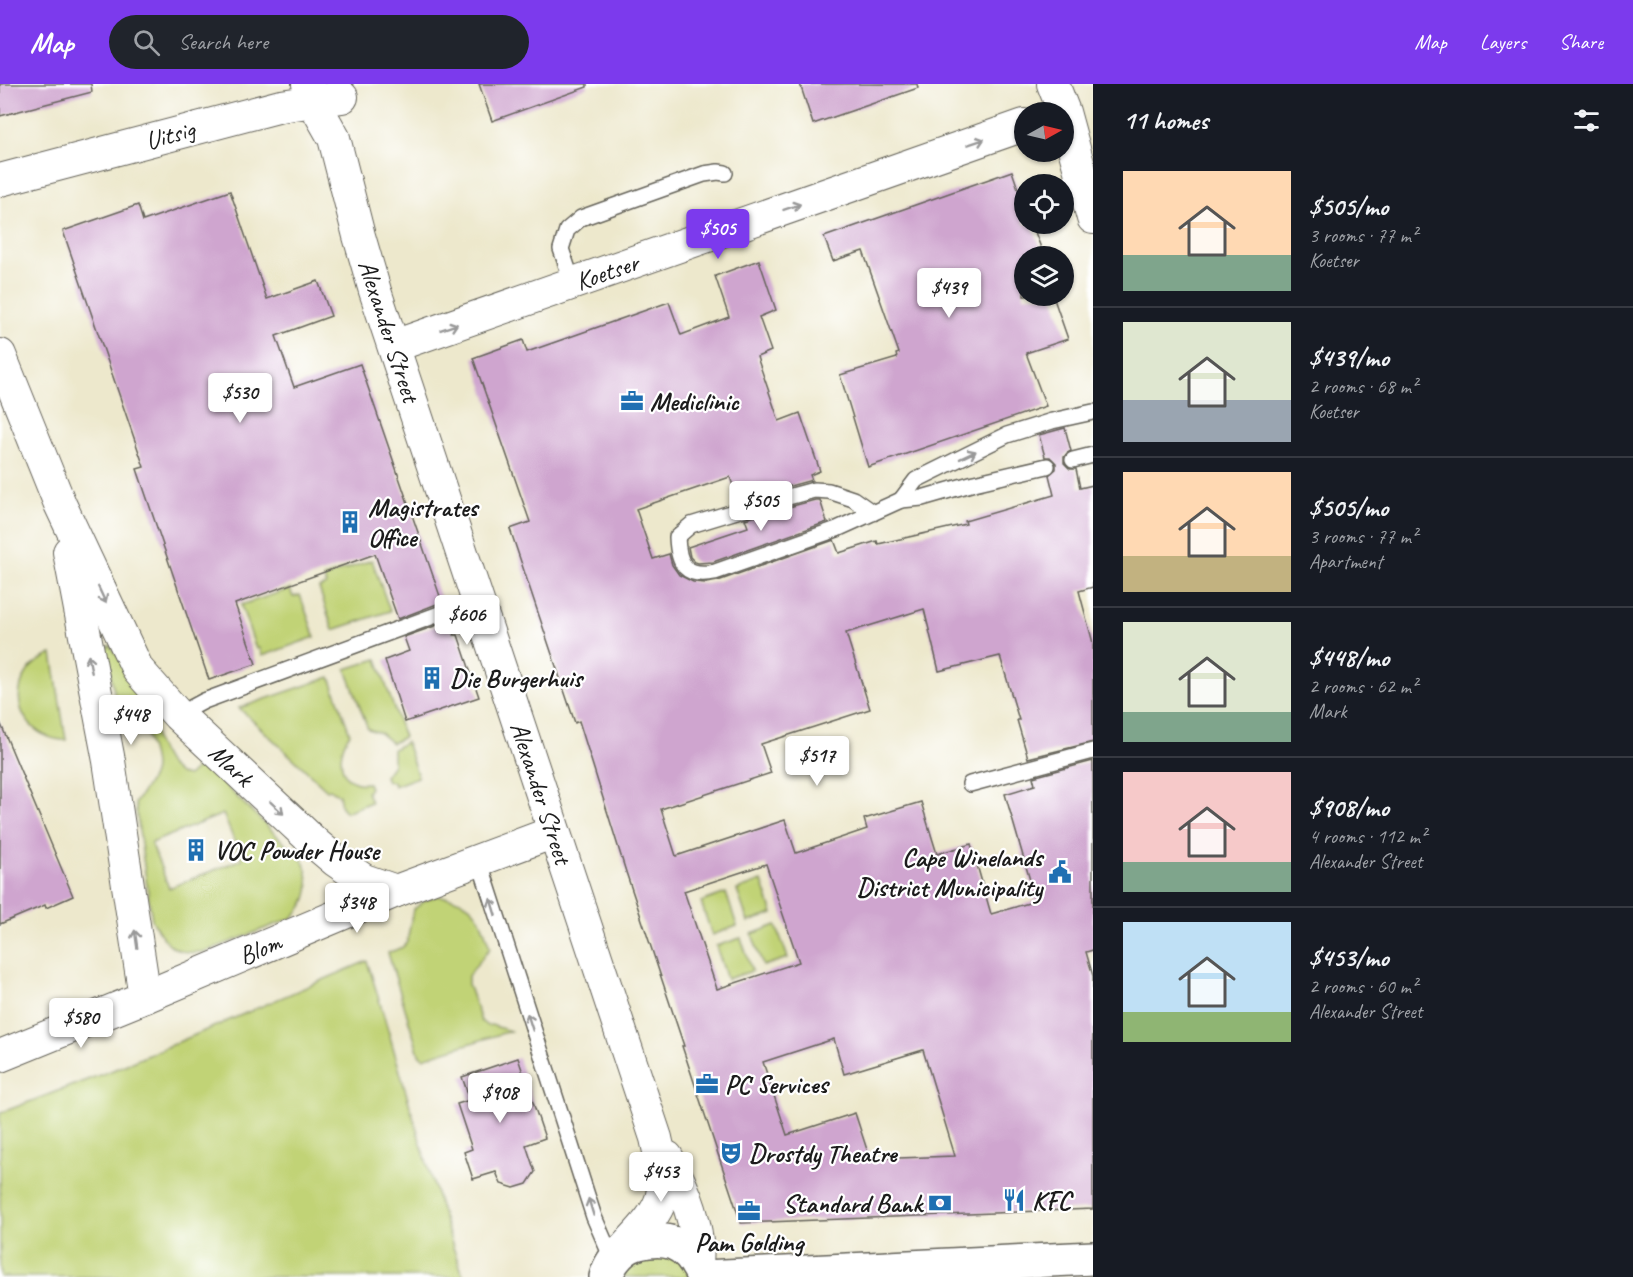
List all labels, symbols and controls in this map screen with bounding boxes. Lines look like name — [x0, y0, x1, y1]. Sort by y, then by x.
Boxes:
search box — [109, 15, 529, 69]
text: Map — [30, 25, 73, 60]
icon: search — [130, 26, 163, 59]
text: Search here — [178, 28, 268, 56]
text: Map — [1414, 29, 1447, 55]
text: Layers — [1480, 29, 1526, 55]
text: Share — [1559, 29, 1603, 55]
north arrow — [1014, 102, 1074, 162]
map controls — [1014, 102, 1074, 306]
text: 11 homes — [1123, 104, 1208, 137]
icon: filters — [1570, 104, 1603, 137]
street label: Uitsig — [142, 112, 200, 157]
one-way arrow — [966, 136, 985, 147]
button: locate — [1014, 174, 1074, 234]
text: $505/mo — [1309, 190, 1388, 223]
icon: home — [1171, 195, 1243, 267]
one-way arrow — [782, 201, 801, 212]
pin: $505 — [682, 209, 754, 260]
text: $505 — [700, 216, 736, 241]
text: 3 rooms · 77 m² — [1309, 223, 1417, 248]
street label: Koetser — [571, 245, 645, 298]
button: layers — [1014, 246, 1074, 306]
text: Koetser — [1309, 248, 1359, 273]
street label: Alexander Street — [351, 256, 428, 408]
pin: $439 — [913, 268, 985, 319]
text: $439 — [931, 275, 967, 300]
one-way arrow — [439, 321, 458, 332]
text: $439/mo — [1309, 341, 1389, 374]
icon: home — [1171, 346, 1243, 418]
pin: $530 — [204, 373, 276, 424]
text: 2 rooms · 68 m² — [1309, 374, 1417, 399]
text: $530 — [222, 380, 258, 405]
place label: Mediclinic — [650, 385, 740, 418]
office icon: Mediclinic — [619, 388, 645, 414]
text: Koetser — [1309, 399, 1359, 424]
one-way arrow — [959, 448, 977, 460]
pin: $505 — [725, 481, 797, 532]
text: $505 — [743, 488, 779, 513]
place label: Magistrates Office — [368, 491, 480, 554]
text: $505/mo — [1309, 491, 1388, 524]
icon: home — [1171, 496, 1243, 568]
building icon: Magistrates Office — [337, 509, 363, 535]
text: 3 rooms · 77 m² — [1309, 524, 1417, 549]
text: Apartment — [1309, 549, 1382, 574]
one-way arrow — [97, 586, 108, 604]
pin: $606 — [431, 595, 503, 646]
text: $606 — [449, 602, 485, 627]
text: $448/mo — [1309, 641, 1389, 674]
icon: home — [1171, 646, 1243, 718]
one-way arrow — [84, 655, 95, 675]
place label: Die Burgerhuis — [450, 662, 585, 695]
building icon: Die Burgerhuis — [419, 665, 445, 691]
text: 2 rooms · 62 m² — [1309, 674, 1417, 699]
pin: $448 — [95, 695, 167, 746]
text: Mark — [1309, 699, 1347, 724]
text: $448 — [113, 702, 149, 727]
street label: Alexander Street — [503, 718, 580, 870]
street label: Mark — [202, 736, 261, 795]
pin: $517 — [781, 736, 853, 787]
text: $517 — [799, 743, 835, 768]
text: $908/mo — [1309, 791, 1389, 824]
icon: home — [1171, 796, 1243, 868]
one-way arrow — [269, 801, 284, 815]
text: 4 rooms · 112 m² — [1309, 824, 1426, 849]
place label: VOC Powder House — [214, 834, 382, 867]
building icon: VOC Powder House — [183, 837, 209, 863]
place label: Cape Winelands District Municipality — [857, 841, 1045, 904]
text: Alexander Street — [1309, 849, 1422, 874]
public building icon: Cape Winelands District Municipality — [1047, 859, 1073, 885]
pin: $348 — [321, 883, 393, 934]
text: $348 — [339, 890, 375, 915]
one-way arrow — [487, 898, 498, 917]
street label: Blom — [234, 925, 288, 973]
one-way arrow — [131, 930, 142, 950]
text: $453/mo — [1309, 941, 1389, 974]
icon: home — [1171, 946, 1243, 1018]
text: 2 rooms · 60 m² — [1309, 974, 1417, 999]
pin: $580 — [45, 998, 117, 1049]
text: Alexander Street — [1309, 999, 1422, 1024]
text: $580 — [63, 1005, 99, 1030]
one-way arrow — [524, 1013, 535, 1032]
place label: PC Services — [725, 1068, 830, 1101]
office icon: PC Services — [694, 1071, 720, 1097]
pin: $908 — [464, 1073, 536, 1124]
text: $908 — [482, 1080, 518, 1105]
place label: Drostdy Theatre — [749, 1137, 899, 1170]
theatre icon: Drostdy Theatre — [718, 1140, 744, 1166]
pin: $453 — [625, 1152, 697, 1203]
text: $453 — [643, 1159, 679, 1184]
place label: KFC — [1032, 1184, 1074, 1217]
place label: Standard Bank — [783, 1187, 924, 1220]
restaurant icon: KFC — [1001, 1187, 1027, 1213]
bank icon: Standard Bank — [927, 1190, 953, 1216]
one-way arrow — [585, 1198, 596, 1217]
office icon: Pam Golding — [736, 1198, 762, 1224]
place label: Pam Golding — [695, 1226, 806, 1259]

